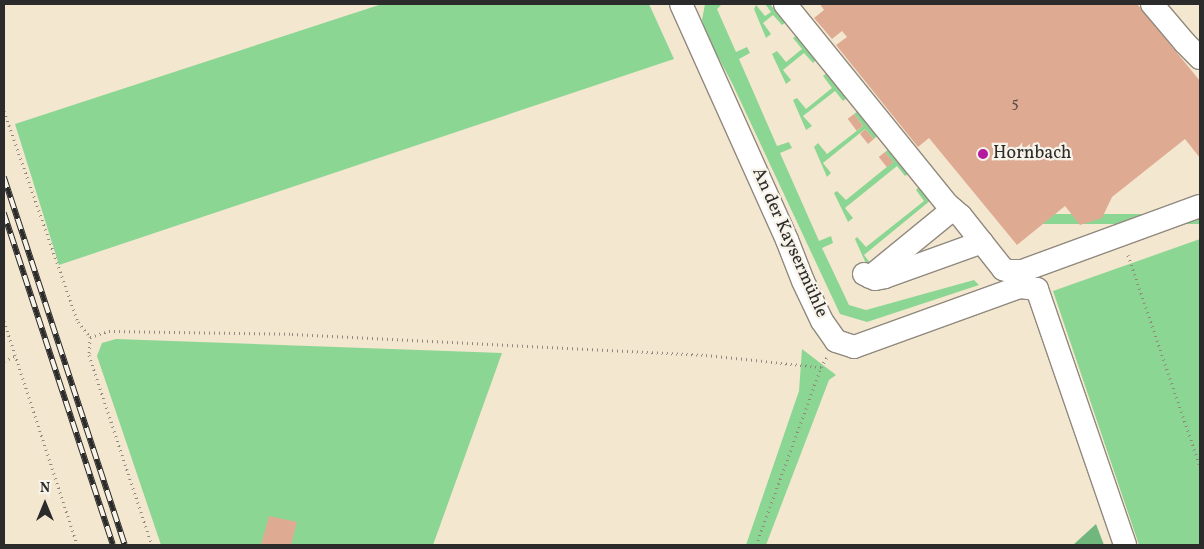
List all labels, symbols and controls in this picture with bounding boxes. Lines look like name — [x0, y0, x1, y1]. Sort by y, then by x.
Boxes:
house number: 5 — [1011, 95, 1019, 113]
place label: Hornbach — [993, 143, 1072, 165]
marker: Hornbach — [977, 148, 989, 160]
street label: An der Kaysermühle — [746, 165, 832, 321]
north arrow — [20, 479, 70, 529]
text: N — [40, 479, 50, 498]

